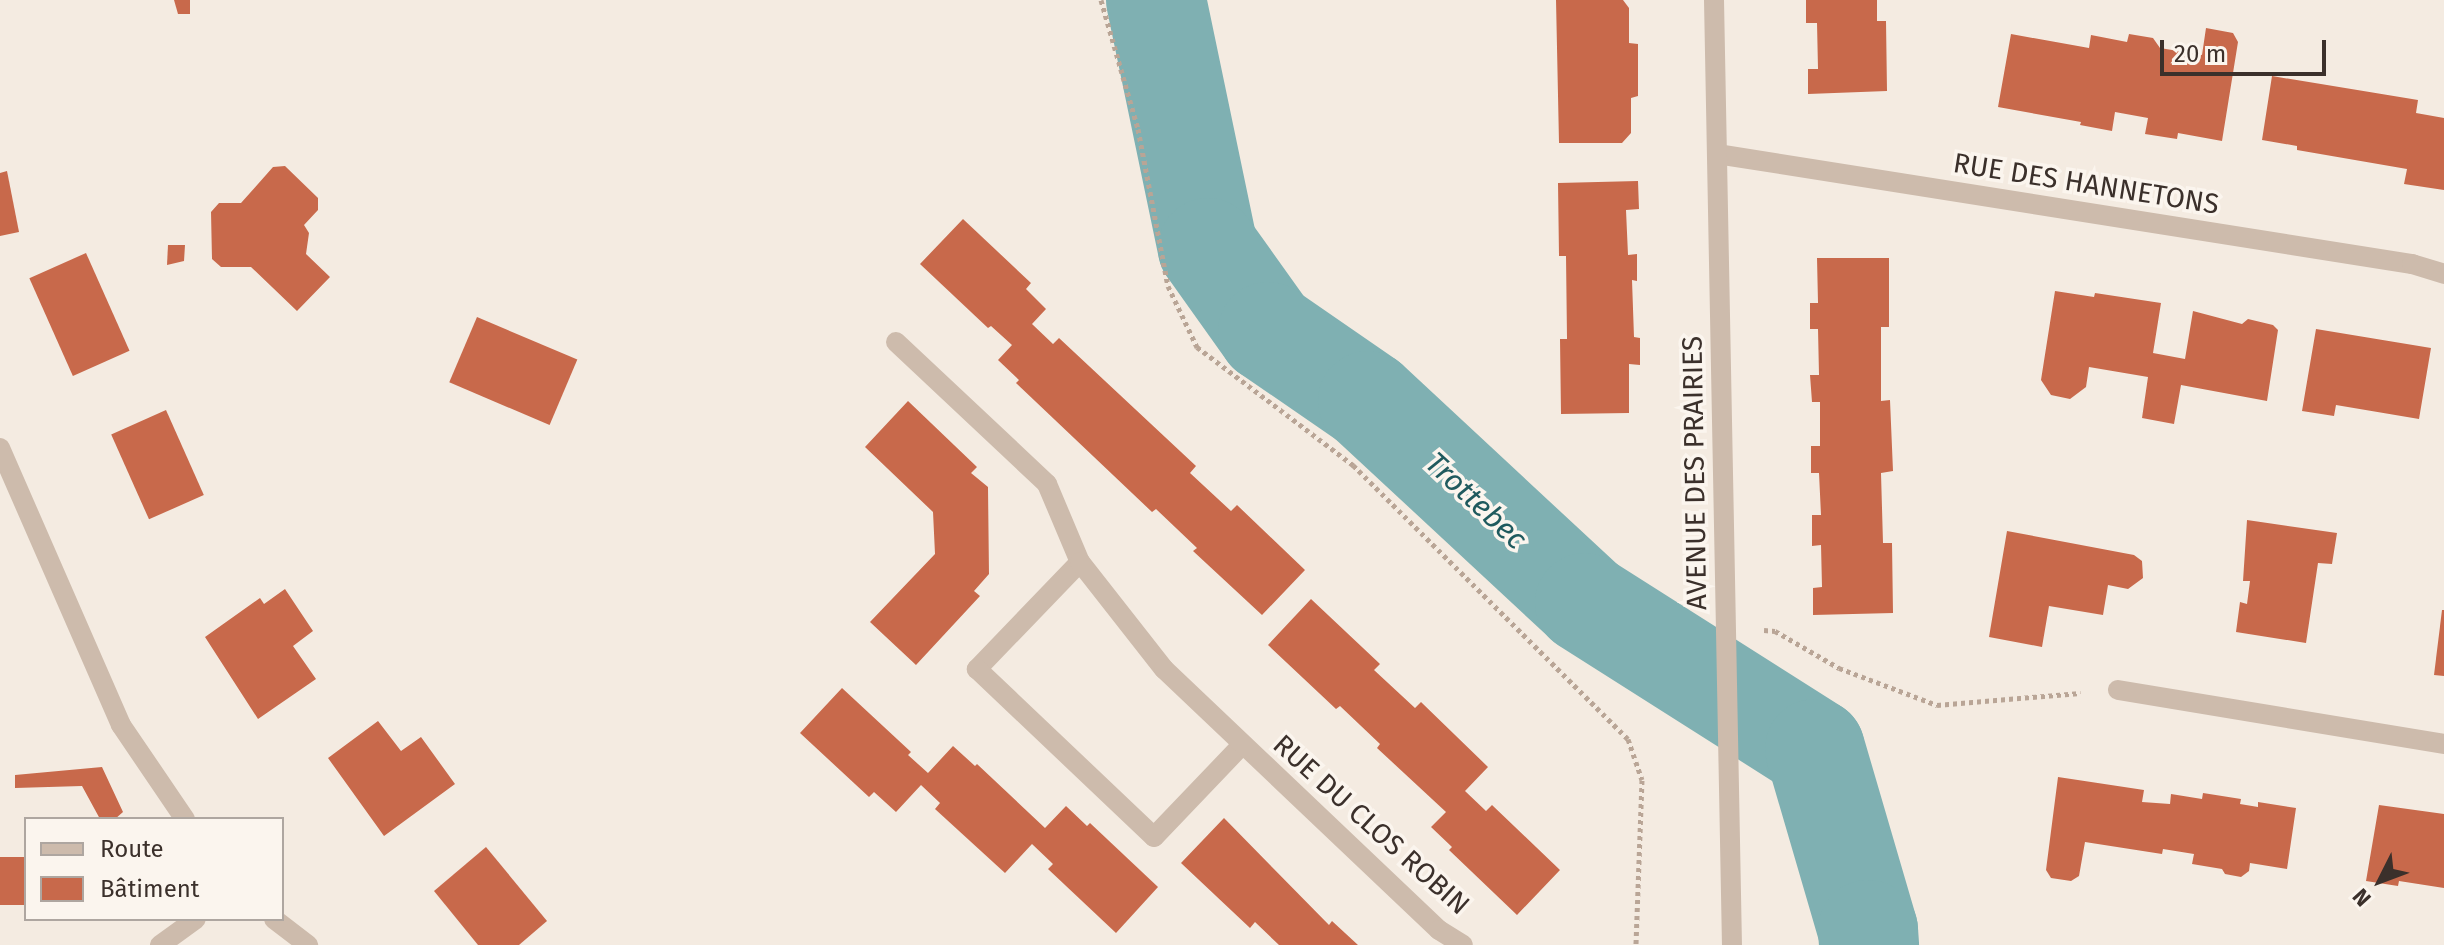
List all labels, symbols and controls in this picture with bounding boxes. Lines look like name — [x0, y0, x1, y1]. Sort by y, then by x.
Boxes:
scale bar — [2164, 24, 2330, 74]
text: 20 m — [2174, 40, 2226, 68]
street label: RUE DES HANNETONS — [1951, 146, 2221, 222]
street label: AVENUE DES PRAIRIES — [1676, 336, 1714, 610]
water label: Trottebec — [1418, 445, 1534, 557]
street label: RUE DU CLOS ROBIN — [1266, 728, 1476, 922]
legend — [24, 817, 284, 921]
text: Route — [100, 835, 164, 863]
north arrow — [2340, 841, 2420, 921]
text: Bâtiment — [100, 875, 199, 903]
text: N — [2347, 883, 2377, 912]

